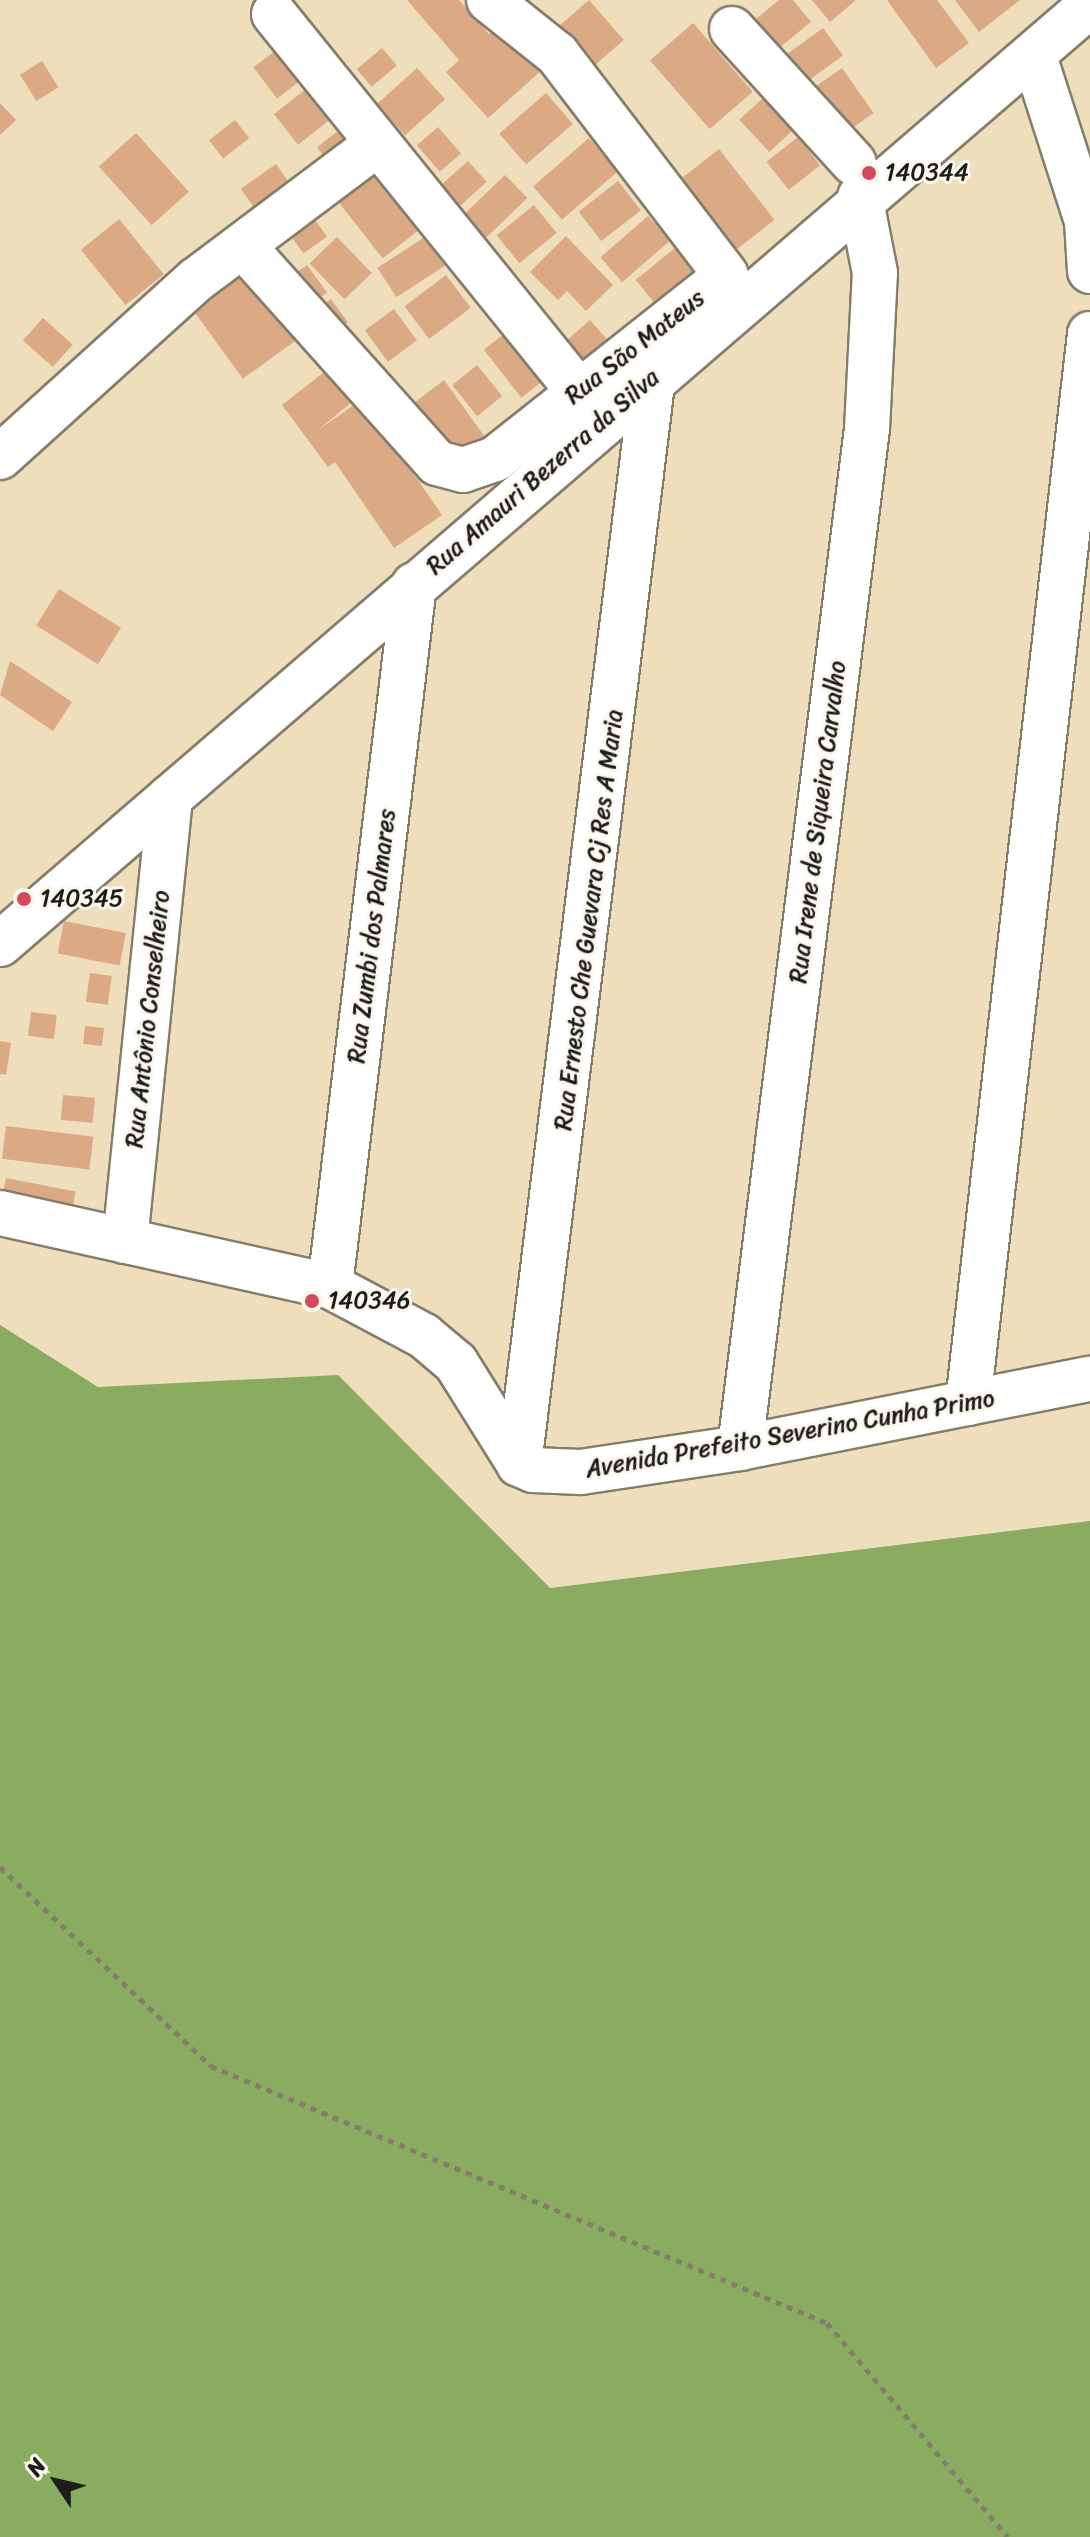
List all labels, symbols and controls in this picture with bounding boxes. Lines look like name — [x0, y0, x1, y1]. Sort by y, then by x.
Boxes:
place label: 140344 — [885, 159, 969, 187]
marker: 140344 — [860, 164, 878, 182]
street label: Rua São Mateus — [559, 283, 711, 411]
street label: Rua Amauri Bezerra da Silva — [421, 363, 665, 581]
street label: Rua Irene de Siqueira Carvalho — [784, 659, 852, 985]
street label: Rua Ernesto Che Guevara Cj Res A Maria — [549, 707, 629, 1133]
street label: Rua Zumbi dos Palmares — [342, 808, 402, 1064]
place label: 140345 — [40, 885, 123, 913]
street label: Rua Antônio Conselheiro — [120, 889, 176, 1149]
marker: 140345 — [15, 890, 33, 908]
place label: 140346 — [328, 1287, 410, 1315]
marker: 140346 — [303, 1292, 321, 1310]
street label: Avenida Prefeito Severino Cunha Primo — [583, 1384, 997, 1484]
north arrow — [16, 2441, 96, 2521]
text: N — [16, 2450, 56, 2484]

